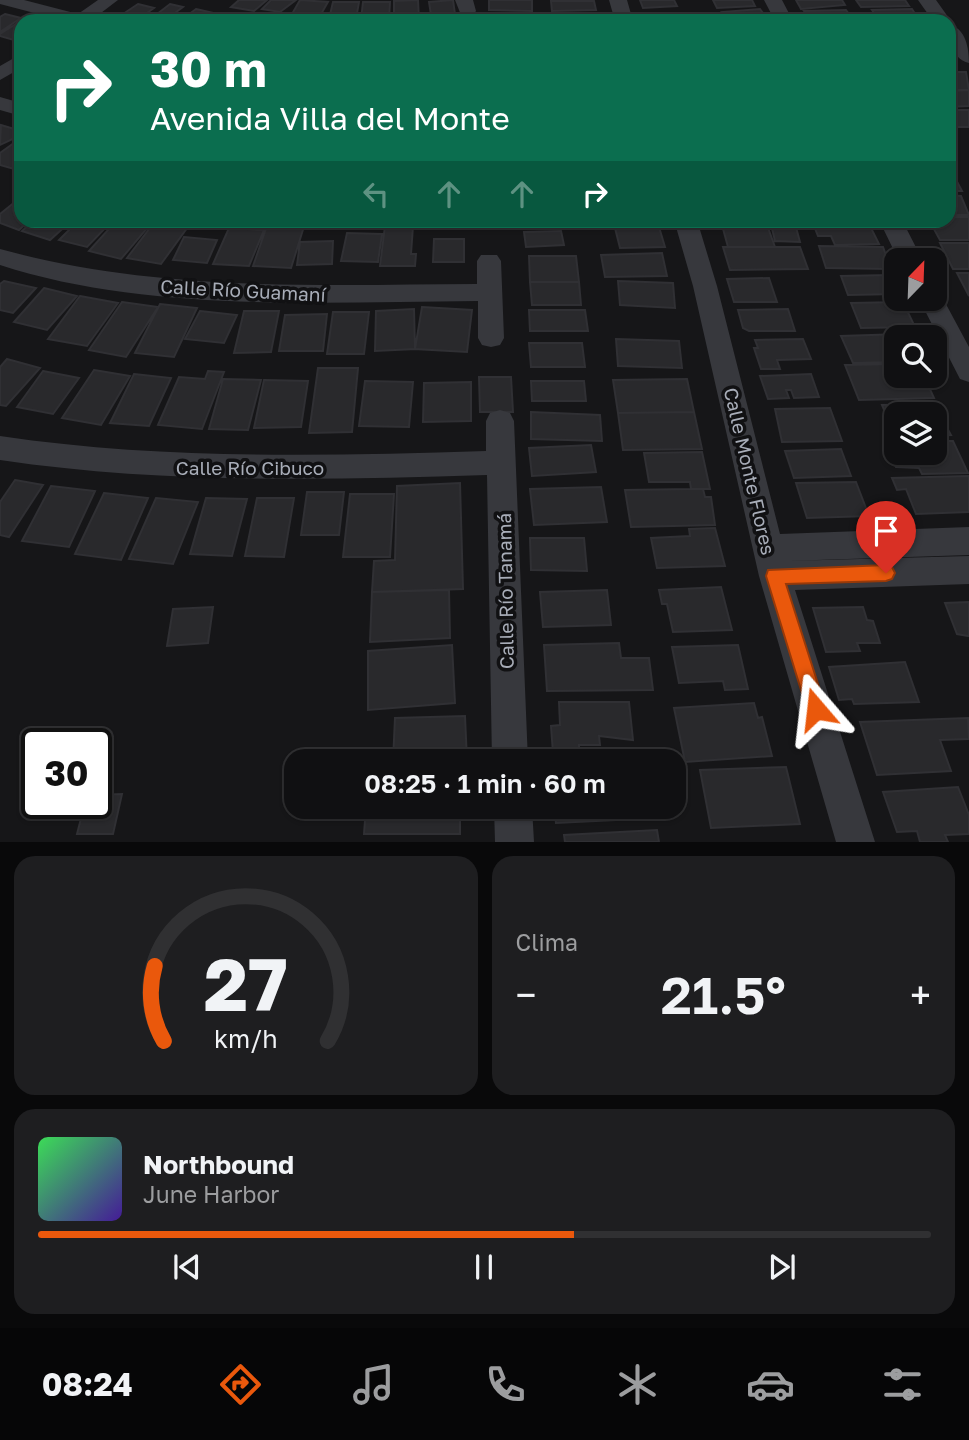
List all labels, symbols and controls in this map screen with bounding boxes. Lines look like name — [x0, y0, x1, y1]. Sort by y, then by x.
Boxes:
text: 30 m — [150, 39, 267, 98]
icon: right — [35, 42, 126, 133]
text: Avenida Villa del Monte — [150, 99, 510, 137]
icon: left — [357, 175, 395, 213]
icon: ahead — [430, 175, 468, 213]
icon: ahead — [503, 175, 541, 213]
icon: right — [576, 175, 614, 213]
north arrow — [884, 248, 947, 312]
map controls — [884, 248, 947, 465]
street label: Calle Río Guamaní — [160, 274, 328, 306]
button: search — [884, 325, 947, 388]
street label: Calle Monte Flores — [720, 385, 780, 557]
button: layers — [884, 402, 947, 465]
street label: Calle Río Cibuco — [176, 456, 324, 479]
pin — [856, 501, 916, 573]
icon: arrive — [867, 512, 905, 550]
street label: Calle Río Tanamá — [492, 513, 518, 669]
position arrow — [779, 672, 853, 746]
speed limit sign: 30 — [21, 728, 112, 819]
text: 08:25 · 1 min · 60 m — [364, 768, 606, 799]
text: Clima — [516, 928, 578, 956]
text: 27 — [204, 941, 288, 1028]
text: 21.5° — [661, 963, 786, 1025]
text: − — [516, 972, 536, 1017]
text: + — [910, 972, 931, 1017]
text: km/h — [214, 1023, 278, 1054]
text: Northbound — [143, 1149, 294, 1180]
text: June Harbor — [143, 1180, 279, 1208]
icon: previous — [168, 1248, 206, 1286]
icon: pause — [465, 1248, 503, 1286]
icon: next — [763, 1248, 801, 1286]
icon: directions — [216, 1360, 265, 1409]
icon: music — [349, 1360, 398, 1409]
icon: phone — [481, 1360, 530, 1409]
icon: climate — [613, 1360, 662, 1409]
icon: car — [746, 1360, 795, 1409]
icon: filters — [878, 1360, 927, 1409]
text: 08:24 — [42, 1365, 133, 1403]

